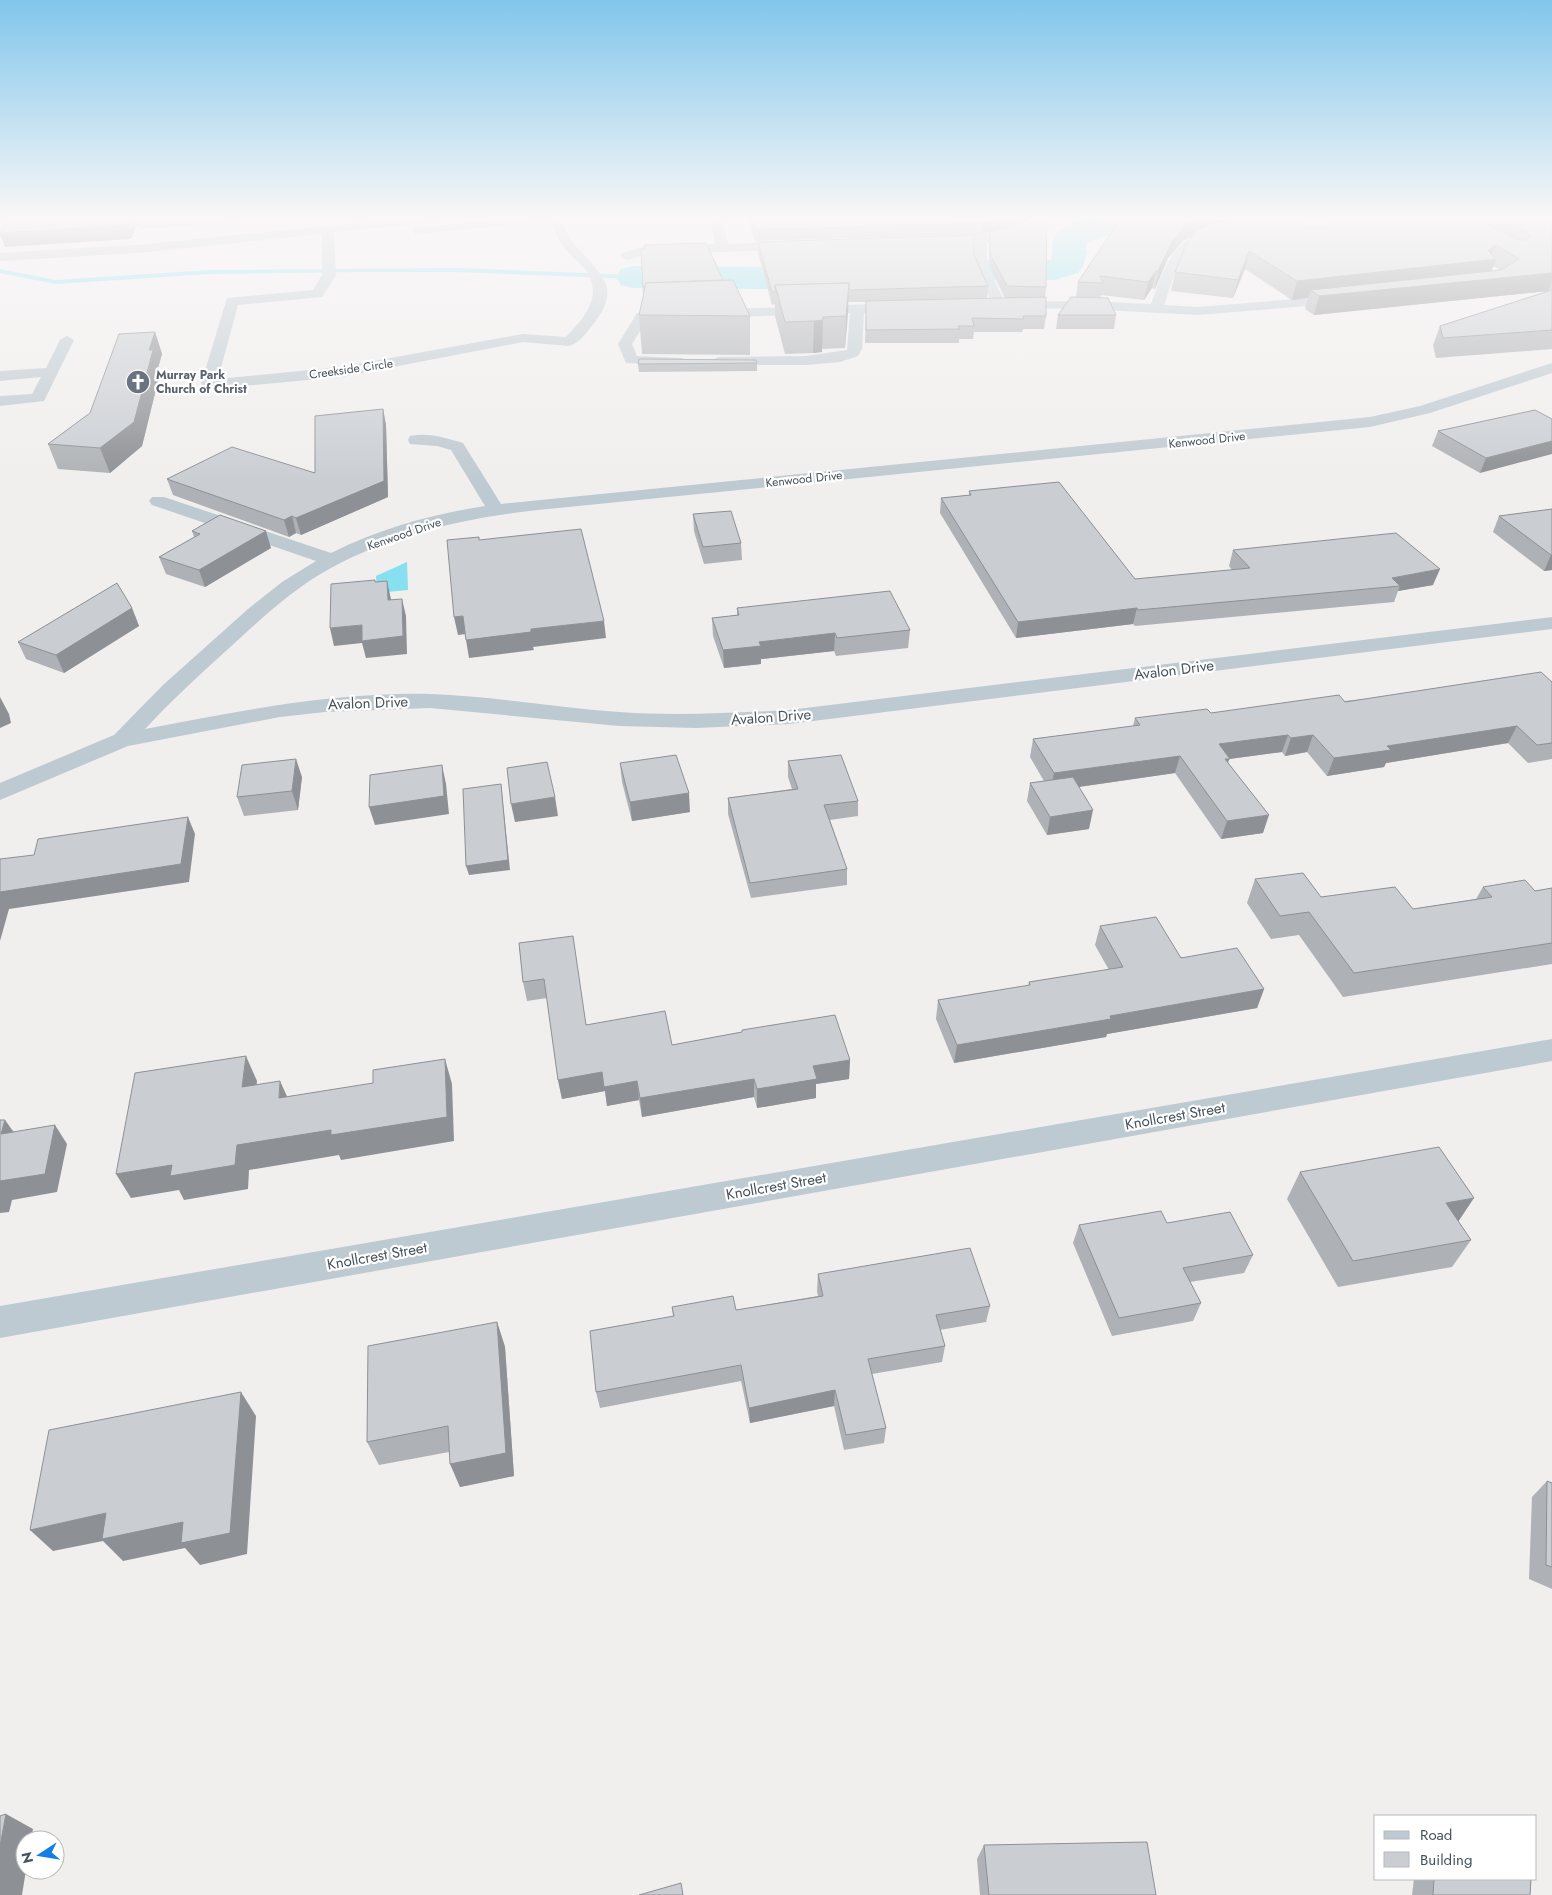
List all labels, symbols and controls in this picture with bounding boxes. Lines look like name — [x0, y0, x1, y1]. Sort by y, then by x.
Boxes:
street label: Creekside Circle — [308, 354, 394, 384]
place label: Murray Park Church of Christ — [156, 366, 247, 398]
church icon: Murray Park Church of Christ — [125, 369, 151, 395]
street label: Kenwood Drive — [1168, 427, 1246, 453]
street label: Kenwood Drive — [765, 466, 843, 492]
street label: Kenwood Drive — [365, 513, 443, 555]
street label: Avalon Drive — [1133, 654, 1215, 686]
street label: Avalon Drive — [327, 691, 409, 715]
street label: Avalon Drive — [730, 703, 812, 731]
street label: Knollcrest Street — [1123, 1096, 1227, 1136]
street label: Knollcrest Street — [724, 1166, 828, 1206]
street label: Knollcrest Street — [325, 1236, 429, 1276]
legend — [1374, 1815, 1537, 1880]
text: Road — [1420, 1824, 1452, 1846]
north arrow — [15, 1830, 65, 1880]
text: Building — [1420, 1849, 1472, 1871]
text: N — [16, 1850, 38, 1865]

